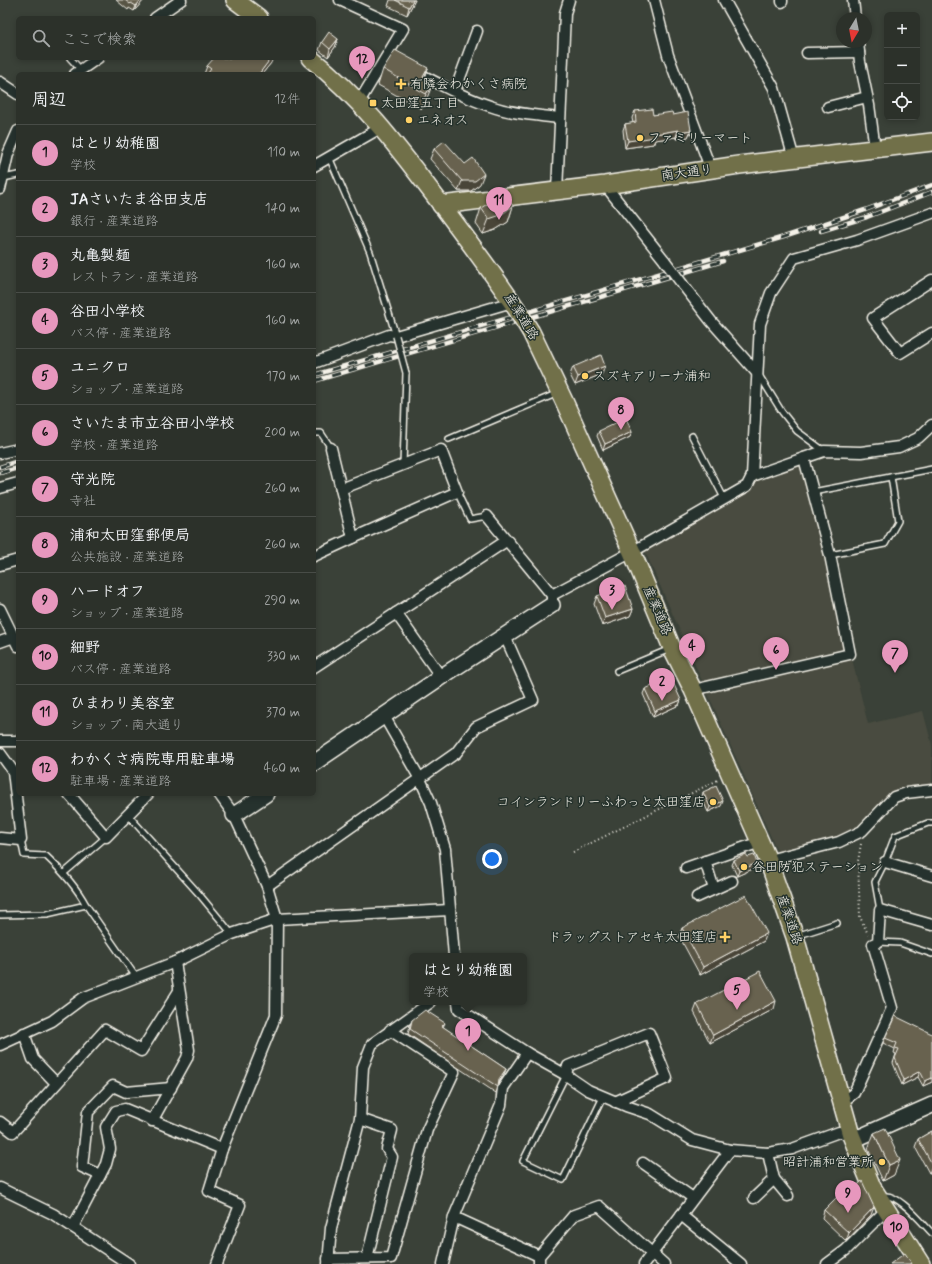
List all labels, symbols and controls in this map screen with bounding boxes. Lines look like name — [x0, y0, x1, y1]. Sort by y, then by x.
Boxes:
north arrow — [836, 12, 872, 48]
map controls — [884, 12, 920, 120]
button: + — [884, 12, 920, 48]
search box — [16, 16, 316, 60]
icon: search — [30, 27, 52, 49]
text: ここで検索 — [62, 30, 137, 50]
pin: 12 — [349, 46, 375, 79]
button: − — [884, 48, 920, 84]
place label: 有隣会わかくさ病院 — [410, 76, 527, 93]
marker: 有隣会わかくさ病院 — [395, 78, 407, 90]
button: locate — [884, 84, 920, 120]
text: 周辺 — [32, 89, 66, 111]
text: 12件 — [274, 91, 300, 108]
place label: 太田窪五丁目 — [381, 95, 459, 112]
marker: 太田窪五丁目 — [368, 98, 378, 108]
place label: エネオス — [417, 112, 468, 129]
marker: エネオス — [404, 115, 414, 125]
place label: ファミリーマート — [648, 130, 752, 147]
marker: ファミリーマート — [635, 133, 645, 143]
text: はとり幼稚園 — [70, 134, 160, 154]
text: 1 — [42, 144, 48, 161]
text: 110 m — [267, 144, 300, 161]
text: 学校 — [70, 157, 96, 174]
street label: 南大通り — [660, 161, 714, 185]
pin: 11 — [486, 187, 512, 220]
text: JAさいたま谷田支店 — [70, 190, 208, 210]
text: 2 — [42, 200, 48, 217]
text: 140 m — [265, 200, 300, 217]
text: 銀行 · 産業道路 — [70, 213, 158, 230]
text: 丸亀製麺 — [70, 246, 130, 266]
text: 3 — [42, 256, 48, 273]
text: 160 m — [265, 256, 300, 273]
text: レストラン · 産業道路 — [70, 269, 198, 286]
street label: 産業道路 — [500, 290, 542, 344]
text: 谷田小学校 — [70, 302, 145, 322]
text: 4 — [41, 312, 49, 329]
text: 160 m — [265, 312, 300, 329]
text: バス停 · 産業道路 — [70, 325, 171, 342]
text: ユニクロ — [70, 358, 130, 378]
text: 5 — [41, 368, 49, 385]
text: 170 m — [266, 368, 300, 385]
place label: スズキアリーナ浦和 — [593, 368, 711, 385]
marker: スズキアリーナ浦和 — [580, 371, 590, 381]
text: ショップ · 産業道路 — [70, 381, 183, 398]
pin: 8 — [608, 397, 634, 430]
text: さいたま市立谷田小学校 — [70, 414, 235, 434]
text: 6 — [42, 424, 48, 441]
text: 200 m — [265, 424, 300, 441]
text: 学校 · 産業道路 — [70, 437, 158, 454]
text: 守光院 — [70, 470, 115, 490]
text: 7 — [41, 480, 49, 497]
text: 260 m — [265, 480, 300, 497]
text: 寺社 — [70, 493, 96, 510]
text: 浦和太田窪郵便局 — [70, 526, 190, 546]
text: 8 — [41, 536, 49, 553]
text: 260 m — [265, 536, 300, 553]
text: 公共施設 · 産業道路 — [70, 549, 184, 566]
pin: 3 — [599, 577, 625, 610]
text: ハードオフ — [70, 582, 145, 602]
street label: 産業道路 — [639, 584, 675, 638]
text: 9 — [42, 592, 48, 609]
text: 290 m — [264, 592, 300, 609]
text: ショップ · 産業道路 — [70, 605, 183, 622]
pin: 4 — [679, 633, 705, 666]
pin: 6 — [763, 637, 789, 670]
text: 細野 — [70, 638, 100, 658]
pin: 7 — [882, 640, 908, 673]
text: 10 — [38, 648, 52, 665]
text: 330 m — [267, 648, 300, 665]
text: バス停 · 産業道路 — [70, 661, 171, 678]
pin: 2 — [649, 668, 675, 701]
text: ひまわり美容室 — [70, 694, 175, 714]
text: 11 — [39, 704, 51, 721]
text: 370 m — [266, 704, 300, 721]
text: ショップ · 南大通り — [70, 717, 183, 734]
text: わかくさ病院専用駐車場 — [70, 750, 235, 770]
text: 12 — [39, 760, 51, 777]
text: 460 m — [264, 760, 300, 777]
text: 駐車場 · 産業道路 — [70, 773, 171, 790]
place label: コインランドリーふわっと太田窪店 — [497, 794, 705, 811]
marker: コインランドリーふわっと太田窪店 — [708, 797, 718, 807]
your location — [482, 849, 502, 869]
place label: 谷田防犯ステーション — [752, 859, 883, 876]
marker: 谷田防犯ステーション — [739, 862, 749, 872]
street label: 産業道路 — [772, 893, 806, 947]
place label: ドラッグストアセキ太田窪店 — [548, 929, 717, 946]
marker: ドラッグストアセキ太田窪店 — [720, 932, 730, 942]
popup — [409, 953, 527, 1005]
text: はとり幼稚園 — [423, 961, 513, 981]
pin: 5 — [724, 977, 750, 1010]
text: 学校 — [423, 984, 449, 1001]
pin: 1 — [455, 1018, 481, 1051]
place label: 昭計浦和営業所 — [783, 1154, 874, 1171]
marker: 昭計浦和営業所 — [877, 1157, 887, 1167]
pin: 9 — [835, 1180, 861, 1213]
pin: 10 — [883, 1214, 909, 1247]

